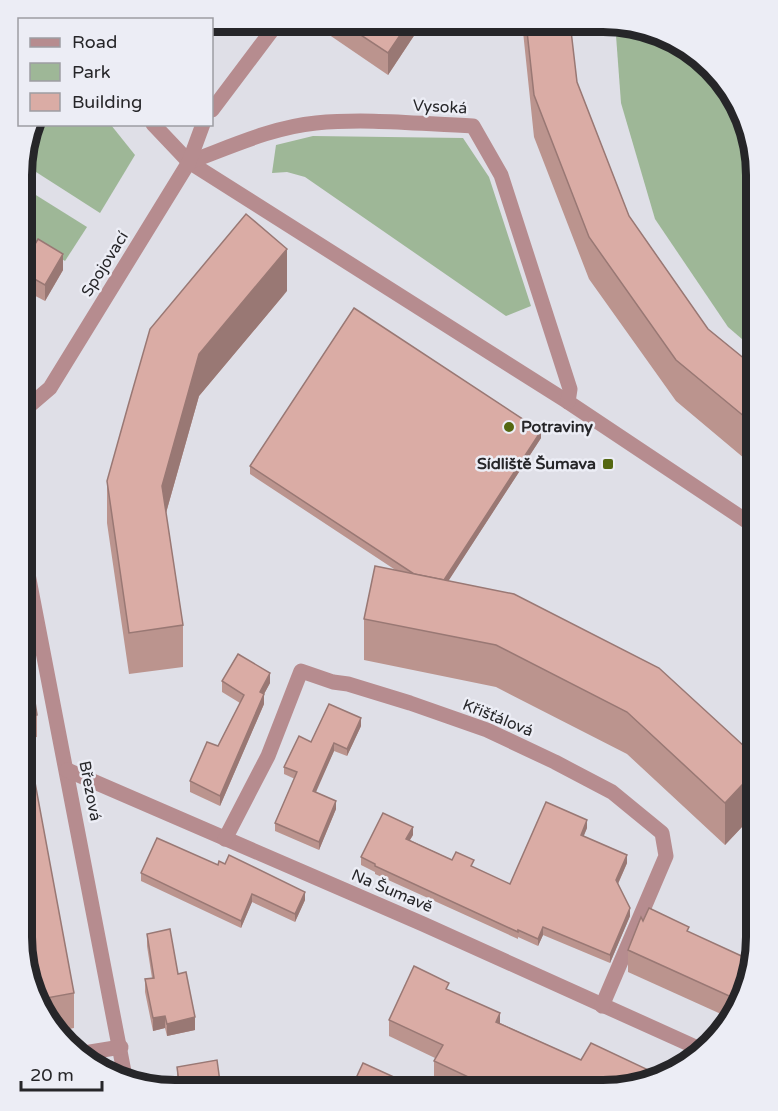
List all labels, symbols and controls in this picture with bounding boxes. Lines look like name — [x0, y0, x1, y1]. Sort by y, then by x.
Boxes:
legend — [18, 18, 213, 126]
text: Road — [72, 31, 117, 53]
text: Park — [72, 61, 111, 83]
text: Building — [72, 91, 142, 113]
street label: Vysoká — [412, 96, 468, 118]
street label: Spojovací — [77, 228, 133, 300]
place label: Potraviny — [521, 417, 593, 437]
marker: Potraviny — [502, 420, 516, 434]
place label: Sídliště Šumava — [477, 454, 596, 474]
marker: Sídliště Šumava — [601, 457, 615, 471]
street label: Křišťálová — [460, 695, 536, 741]
street label: Březová — [74, 759, 106, 823]
street label: Na Šumavě — [348, 865, 436, 917]
scale bar — [21, 1054, 102, 1092]
text: 20 m — [30, 1064, 74, 1086]

